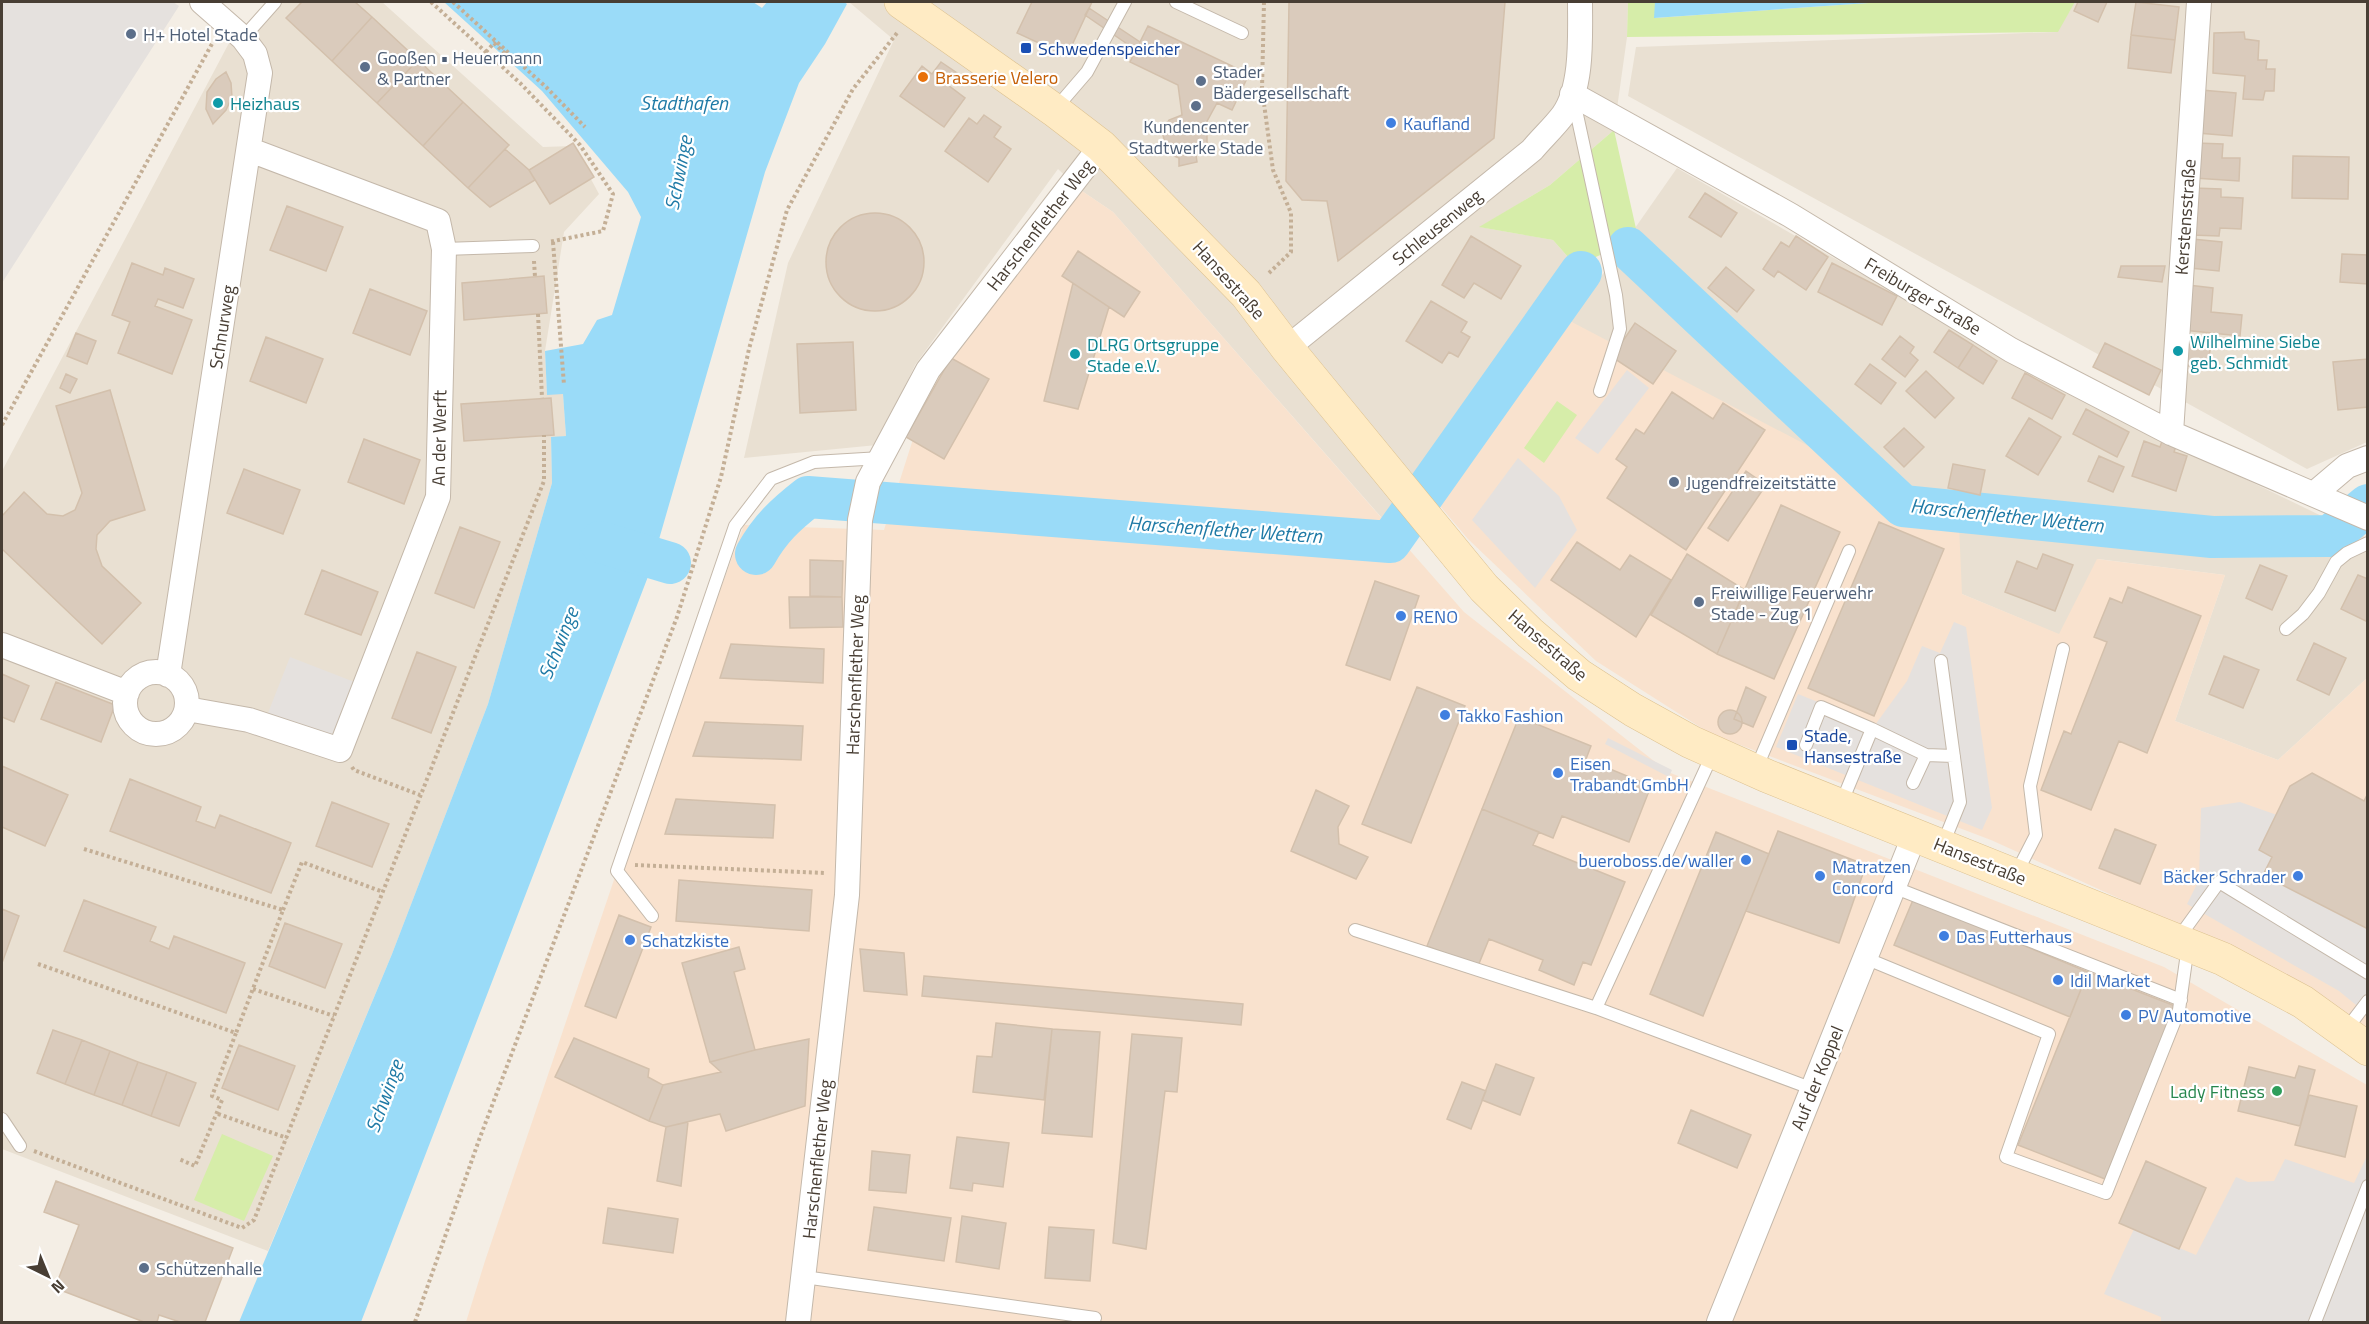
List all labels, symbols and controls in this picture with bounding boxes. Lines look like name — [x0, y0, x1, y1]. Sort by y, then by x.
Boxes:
place label: H+ Hotel Stade — [143, 21, 258, 48]
marker: H+ Hotel Stade — [124, 27, 138, 41]
place label: Schwedenspeicher — [1038, 35, 1180, 62]
marker: Schwedenspeicher — [1019, 41, 1033, 55]
place label: Gooßen • Heuermann & Partner — [377, 44, 542, 92]
place label: Stader Bädergesellschaft — [1213, 58, 1350, 106]
marker: Gooßen • Heuermann & Partner — [358, 60, 372, 74]
place label: Brasserie Velero — [935, 64, 1058, 91]
marker: Brasserie Velero — [916, 70, 930, 84]
marker: Stader Bädergesellschaft — [1194, 74, 1208, 88]
water label: Stadthafen — [640, 87, 729, 118]
place label: Heizhaus — [230, 90, 300, 117]
marker: Heizhaus — [211, 96, 225, 110]
marker: Kundencenter Stadtwerke Stade — [1189, 99, 1203, 113]
place label: Kaufland — [1403, 110, 1470, 137]
place label: Kundencenter Stadtwerke Stade — [1129, 113, 1263, 161]
marker: Kaufland — [1384, 116, 1398, 130]
water label: Schwinge — [656, 131, 701, 213]
street label: Harschenflether Weg — [980, 153, 1100, 297]
street label: Kerstensstraße — [2167, 158, 2203, 276]
street label: Schleusenweg — [1386, 182, 1488, 272]
street label: Hansestraße — [1186, 235, 1272, 325]
street label: Freiburger Straße — [1859, 250, 1987, 342]
street label: Schnurweg — [202, 283, 242, 371]
place label: Wilhelmine Siebe geb. Schmidt — [2190, 328, 2320, 376]
place label: DLRG Ortsgruppe Stade e.V. — [1087, 331, 1219, 379]
marker: Wilhelmine Siebe geb. Schmidt — [2171, 344, 2185, 358]
marker: DLRG Ortsgruppe Stade e.V. — [1068, 347, 1082, 361]
street label: An der Werft — [425, 389, 453, 486]
place label: Jugendfreizeitstätte — [1686, 469, 1836, 496]
marker: Jugendfreizeitstätte — [1667, 475, 1681, 489]
water label: Harschenflether Wettern — [1909, 489, 2106, 541]
water label: Harschenflether Wettern — [1127, 507, 1324, 551]
place label: Freiwillige Feuerwehr Stade - Zug 1 — [1711, 579, 1873, 627]
street label: Harschenflether Weg — [839, 594, 871, 756]
marker: Freiwillige Feuerwehr Stade - Zug 1 — [1692, 595, 1706, 609]
water label: Schwinge — [530, 601, 587, 684]
place label: RENO — [1413, 603, 1458, 630]
street label: Hansestraße — [1502, 603, 1594, 687]
marker: RENO — [1394, 609, 1408, 623]
place label: Takko Fashion — [1457, 702, 1563, 729]
marker: Takko Fashion — [1438, 708, 1452, 722]
place label: Stade, Hansestraße — [1804, 722, 1902, 770]
marker: Stade, Hansestraße — [1785, 738, 1799, 752]
place label: Eisen Trabandt GmbH — [1570, 750, 1689, 798]
marker: Eisen Trabandt GmbH — [1551, 766, 1565, 780]
street label: Hansestraße — [1930, 830, 2030, 892]
place label: bueroboss.de/waller — [1579, 847, 1734, 874]
marker: bueroboss.de/waller — [1739, 853, 1753, 867]
place label: Matratzen Concord — [1832, 853, 1911, 901]
place label: Bäcker Schrader — [2163, 863, 2286, 890]
marker: Matratzen Concord — [1813, 869, 1827, 883]
marker: Bäcker Schrader — [2291, 869, 2305, 883]
place label: Das Futterhaus — [1956, 923, 2072, 950]
place label: Schatzkiste — [642, 927, 729, 954]
marker: Das Futterhaus — [1937, 929, 1951, 943]
marker: Schatzkiste — [623, 933, 637, 947]
place label: Idil Market — [2070, 967, 2151, 994]
marker: Idil Market — [2051, 973, 2065, 987]
place label: PV Automotive — [2138, 1002, 2251, 1029]
marker: PV Automotive — [2119, 1008, 2133, 1022]
street label: Auf der Koppel — [1784, 1022, 1850, 1134]
water label: Schwinge — [357, 1054, 412, 1137]
street label: Harschenflether Weg — [795, 1078, 839, 1240]
place label: Lady Fitness — [2170, 1078, 2265, 1105]
marker: Lady Fitness — [2270, 1084, 2284, 1098]
north arrow — [18, 1246, 78, 1306]
place label: Schützenhalle — [156, 1255, 262, 1282]
marker: Schützenhalle — [137, 1261, 151, 1275]
text: N — [46, 1274, 70, 1300]

